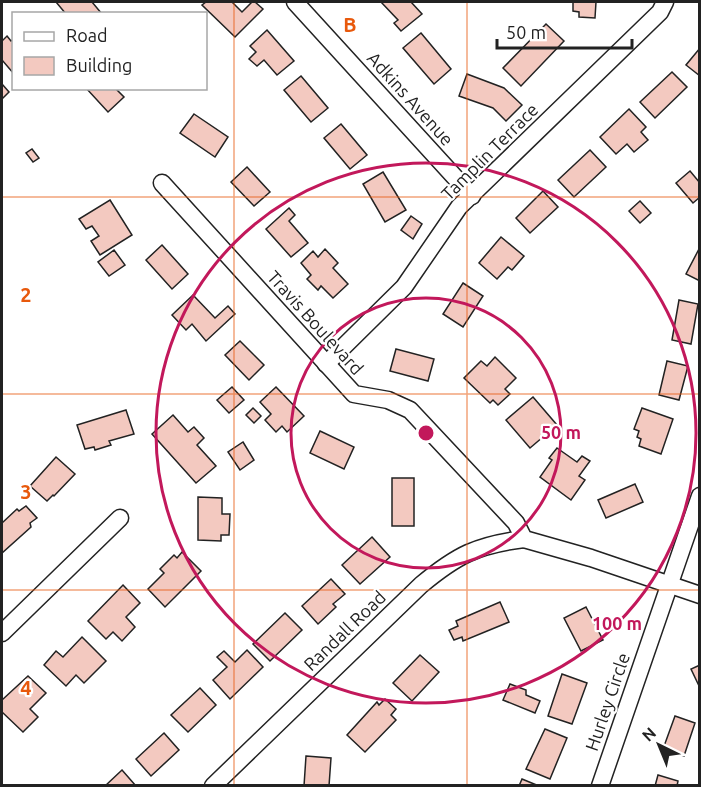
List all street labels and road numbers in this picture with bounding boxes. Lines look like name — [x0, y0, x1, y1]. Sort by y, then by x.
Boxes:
street label: Adkins Avenue — [364, 48, 458, 149]
street label: Tamplin Terrace — [437, 99, 542, 204]
street label: Travis Boulevard — [264, 266, 368, 378]
street label: Randall Road — [299, 586, 389, 674]
street label: Hurley Circle — [581, 650, 633, 753]

